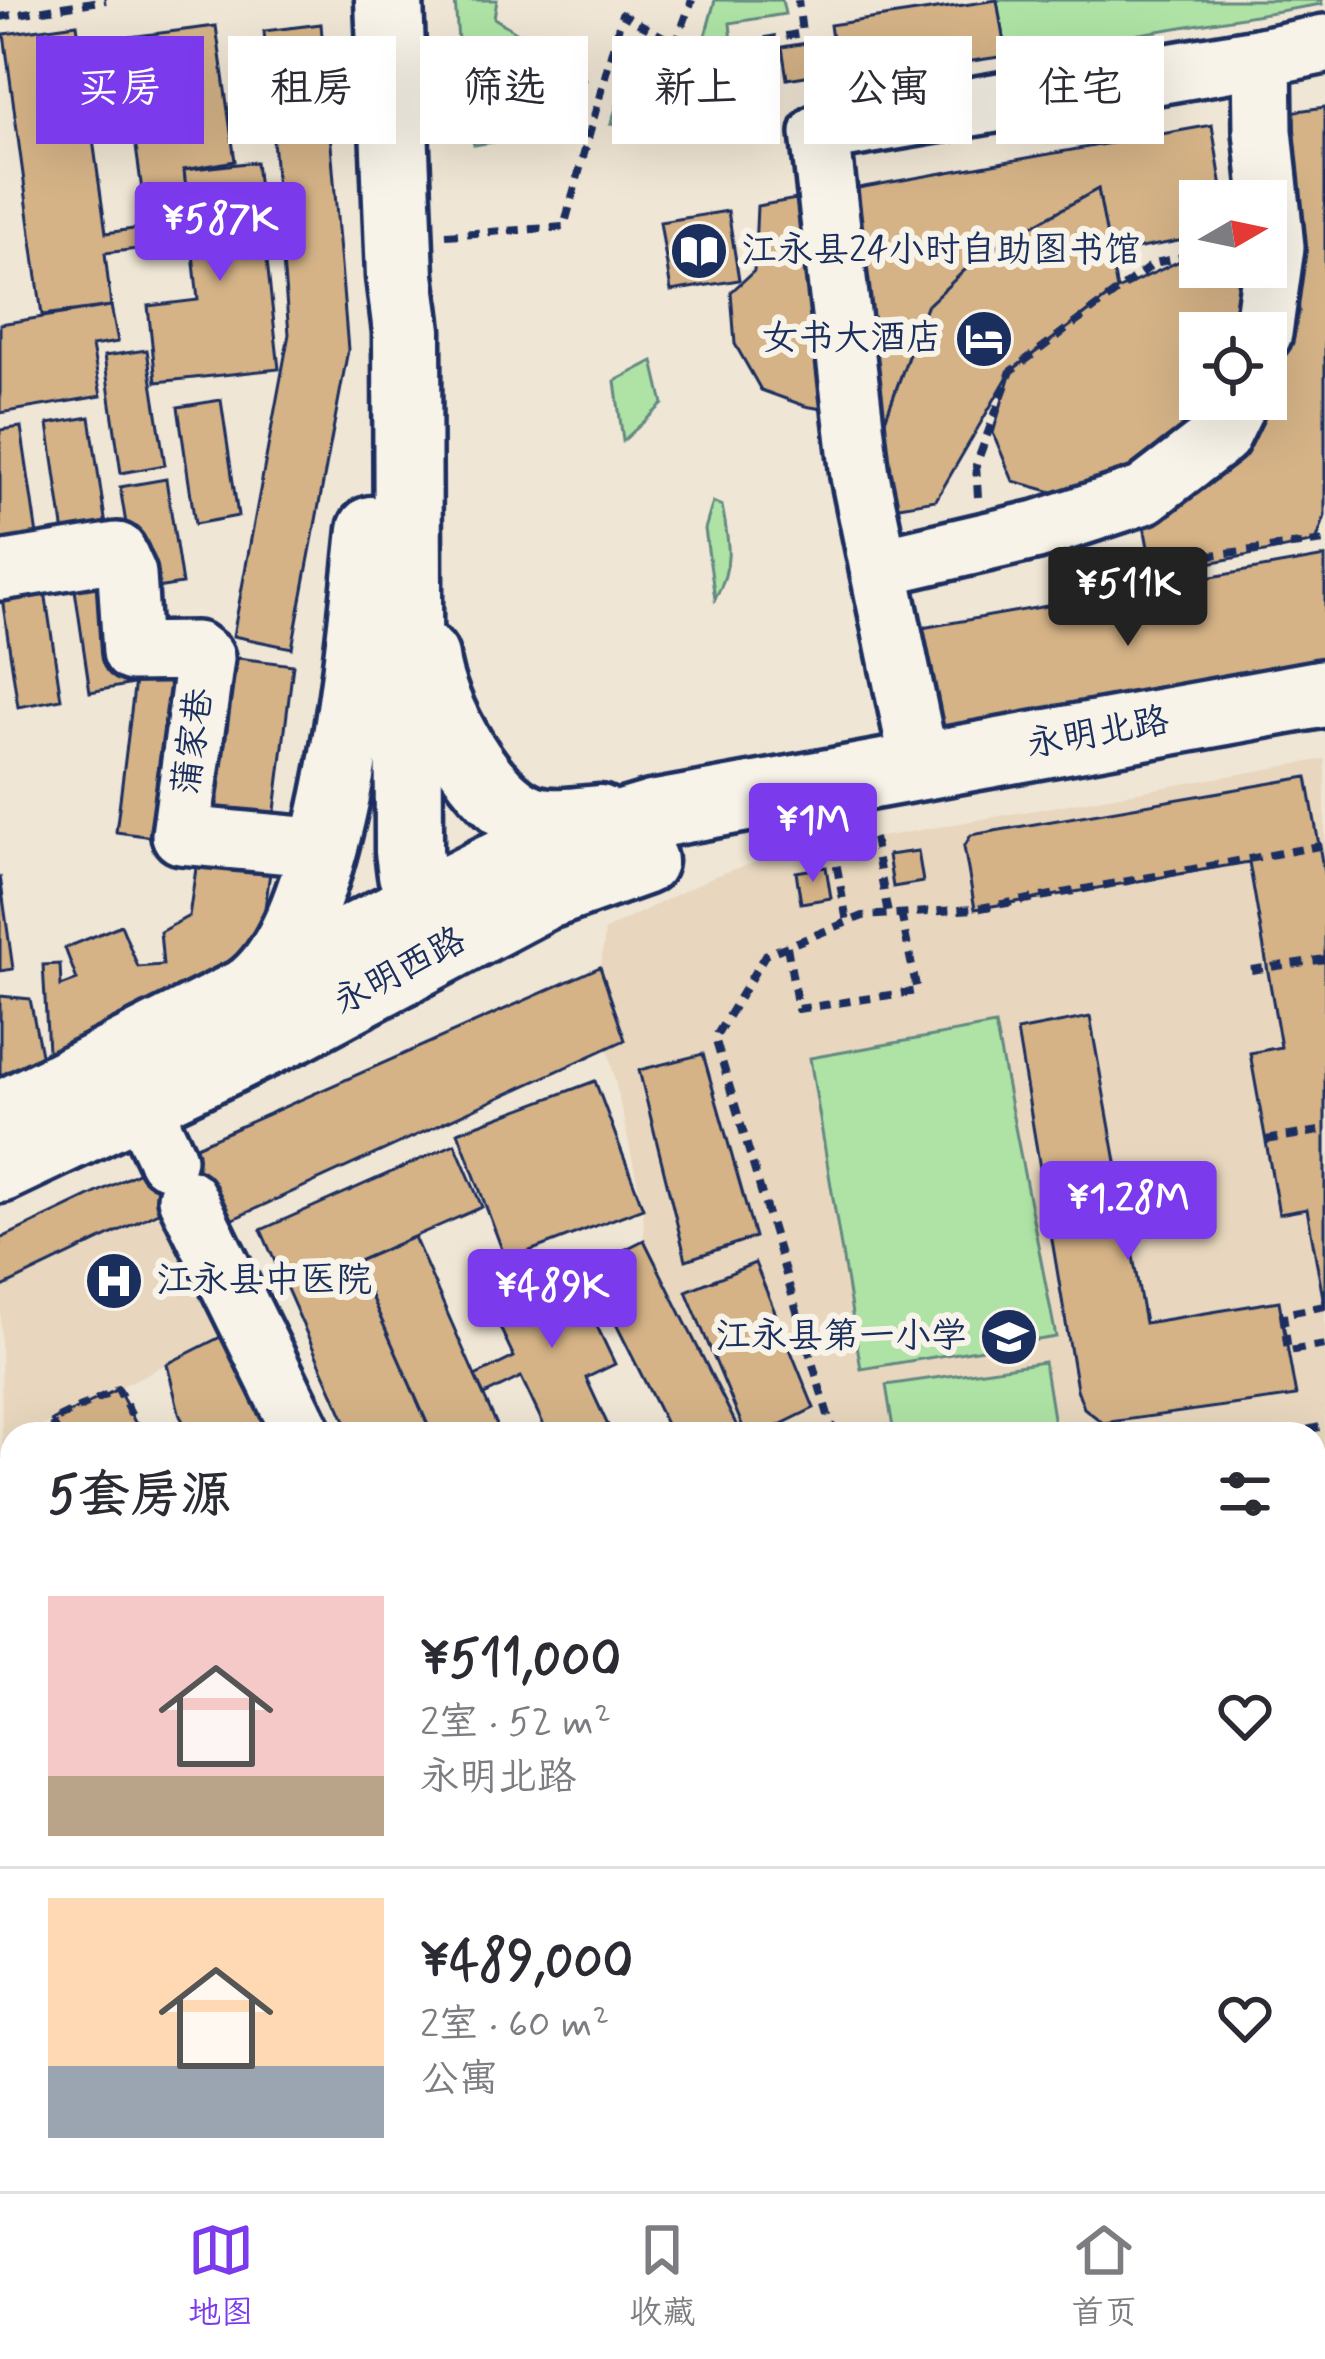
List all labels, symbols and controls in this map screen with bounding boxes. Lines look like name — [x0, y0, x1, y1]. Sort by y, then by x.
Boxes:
chip: 买房 — [36, 36, 204, 144]
chip: 租房 — [228, 36, 396, 144]
chip: 筛选 — [420, 36, 588, 144]
chip: 新上 — [612, 36, 780, 144]
chip: 公寓 — [804, 36, 972, 144]
chip: 住宅 — [996, 36, 1164, 144]
north arrow — [1179, 180, 1287, 288]
map controls — [1179, 180, 1287, 420]
pin: ¥587K — [136, 182, 304, 284]
text: ¥587K — [162, 195, 278, 246]
library icon: 江永县24小时自助图书馆 — [668, 220, 730, 282]
place label: 江永县24小时自助图书馆 — [741, 228, 1141, 275]
hotel icon: 女书大酒店 — [953, 308, 1015, 370]
button: locate — [1179, 312, 1287, 420]
place label: 女书大酒店 — [762, 316, 942, 363]
pin: ¥511K — [1044, 547, 1212, 649]
text: ¥511K — [1075, 560, 1181, 611]
street label: 蒲家巷 — [163, 685, 225, 799]
street label: 永明北路 — [1023, 698, 1173, 770]
pin: ¥1M — [755, 783, 871, 885]
text: ¥1M — [776, 796, 850, 847]
street label: 永明西路 — [325, 917, 475, 1027]
pin: ¥1.28M — [1030, 1161, 1226, 1263]
text: ¥1.28M — [1067, 1174, 1189, 1225]
pin: ¥489K — [468, 1249, 636, 1351]
hospital icon: 江永县中医院 — [83, 1250, 145, 1312]
place label: 江永县中医院 — [156, 1258, 372, 1305]
text: ¥489K — [495, 1262, 609, 1313]
school or university icon: 江永县第一小学 — [978, 1306, 1040, 1368]
place label: 江永县第一小学 — [715, 1314, 967, 1361]
icon: filters — [1212, 1461, 1278, 1527]
text: 5套房源 — [48, 1464, 232, 1530]
text: ¥511,000 — [420, 1628, 621, 1694]
icon: home — [144, 1644, 288, 1788]
icon: heart — [1212, 1683, 1278, 1749]
text: 2室 · 52 m² — [420, 1698, 611, 1749]
text: 永明北路 — [420, 1753, 576, 1804]
text: ¥489,000 — [420, 1930, 633, 1996]
icon: home — [144, 1946, 288, 2090]
icon: heart — [1212, 1985, 1278, 2051]
text: 2室 · 60 m² — [420, 2000, 609, 2051]
text: 公寓 — [420, 2055, 498, 2106]
tab: 地图 — [188, 2217, 254, 2336]
tab: 收藏 — [629, 2217, 695, 2336]
tab: 首页 — [1071, 2217, 1137, 2336]

